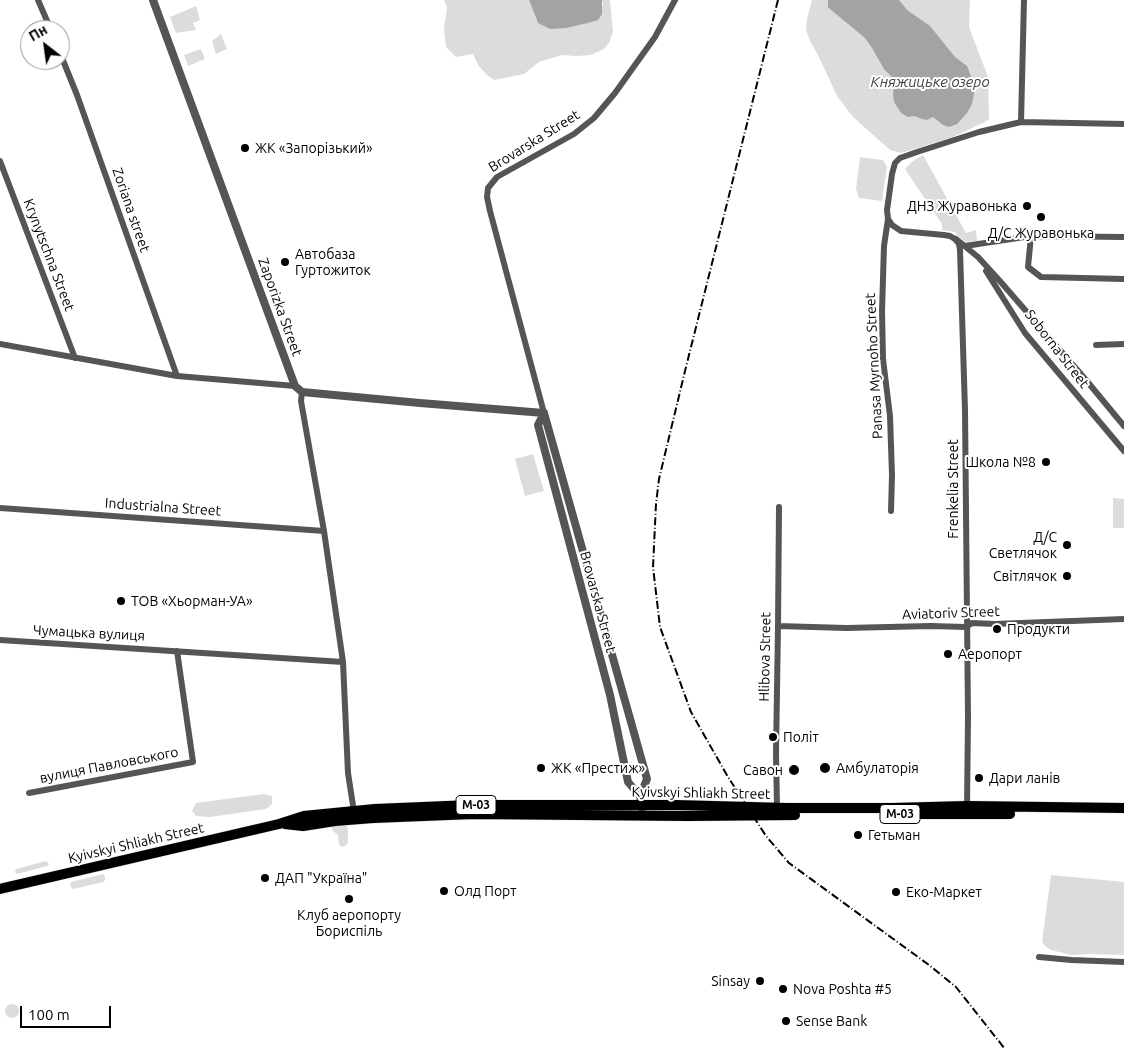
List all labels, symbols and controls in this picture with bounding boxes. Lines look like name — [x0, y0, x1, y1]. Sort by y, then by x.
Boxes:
north arrow — [20, 20, 70, 70]
text: Пн — [26, 21, 50, 44]
water label: Княжицьке озеро — [871, 73, 989, 91]
street label: Brovarska Street — [485, 106, 583, 176]
place label: ЖК «Запорізький» — [255, 140, 373, 156]
marker: ЖК «Запорізький» — [239, 142, 251, 154]
street label: Zoriana street — [109, 166, 153, 254]
street label: Krynytschna Street — [20, 196, 78, 314]
place label: ДНЗ Журавонька — [907, 198, 1017, 214]
marker: ДНЗ Журавонька — [1021, 200, 1033, 212]
marker: Д/С Журавонька — [1035, 211, 1047, 223]
place label: Д/С Журавонька — [988, 225, 1094, 241]
place label: Автобаза Гуртожиток — [295, 246, 371, 278]
street label: Zaporizka Street — [254, 256, 306, 358]
marker: Автобаза Гуртожиток — [279, 256, 291, 268]
street label: Panasa Myrnoho Street — [862, 293, 886, 439]
street label: Soborna Street — [1021, 307, 1093, 391]
street label: Frenkelia Street — [945, 439, 961, 539]
place label: Школа №8 — [965, 454, 1036, 470]
marker: Школа №8 — [1040, 456, 1052, 468]
street label: Industrialna Street — [104, 495, 222, 519]
place label: Д/С Светлячок — [989, 529, 1057, 562]
marker: Д/С Светлячок — [1061, 539, 1073, 551]
street label: Brovarska Street — [576, 549, 620, 655]
place label: Світлячок — [993, 568, 1057, 584]
marker: Світлячок — [1061, 570, 1073, 582]
place label: ТОВ «Хьорман-УА» — [131, 593, 252, 609]
marker: ТОВ «Хьорман-УА» — [115, 595, 127, 607]
street label: Aviatoriv Street — [902, 603, 1000, 623]
street label: Hlibova Street — [756, 612, 774, 702]
place label: Продукти — [1007, 621, 1070, 637]
street label: Чумацька вулиця — [33, 622, 145, 644]
marker: Продукти — [991, 623, 1003, 635]
place label: Аеропорт — [958, 646, 1022, 662]
marker: Аеропорт — [942, 648, 954, 660]
place label: Політ — [783, 729, 819, 745]
marker: Політ — [767, 731, 779, 743]
street label: вулиця Павловського — [38, 743, 180, 787]
place label: ЖК «Престиж» — [551, 760, 645, 776]
place label: Амбулаторія — [836, 760, 919, 776]
marker: Амбулаторія — [818, 761, 832, 775]
marker: ЖК «Престиж» — [535, 762, 547, 774]
place label: Савон — [743, 762, 783, 778]
marker: Савон — [787, 763, 801, 777]
place label: Дари ланів — [989, 770, 1060, 786]
marker: Дари ланів — [973, 772, 985, 784]
street label: Kyivskyi Shliakh Street — [631, 783, 771, 803]
road number: М-03 — [456, 796, 496, 814]
road number: М-03 — [880, 804, 920, 824]
street label: Kyivskyi Shliakh Street — [66, 819, 206, 867]
place label: Гетьман — [868, 827, 920, 843]
marker: Гетьман — [852, 829, 864, 841]
place label: ДАП "Україна" — [275, 870, 367, 886]
marker: ДАП "Україна" — [259, 872, 271, 884]
place label: Олд Порт — [454, 883, 517, 899]
place label: Еко-Маркет — [906, 884, 982, 900]
marker: Олд Порт — [438, 885, 450, 897]
marker: Еко-Маркет — [890, 886, 902, 898]
marker: Клуб аеропорту Бориспіль — [343, 893, 355, 905]
place label: Клуб аеропорту Бориспіль — [297, 907, 401, 940]
place label: Sinsay — [711, 973, 750, 989]
marker: Sinsay — [754, 975, 766, 987]
place label: Nova Poshta #5 — [793, 981, 892, 997]
marker: Nova Poshta #5 — [777, 983, 789, 995]
scale bar — [22, 996, 114, 1028]
text: 100 m — [28, 1006, 70, 1023]
place label: Sense Bank — [796, 1013, 867, 1029]
marker: Sense Bank — [780, 1015, 792, 1027]

